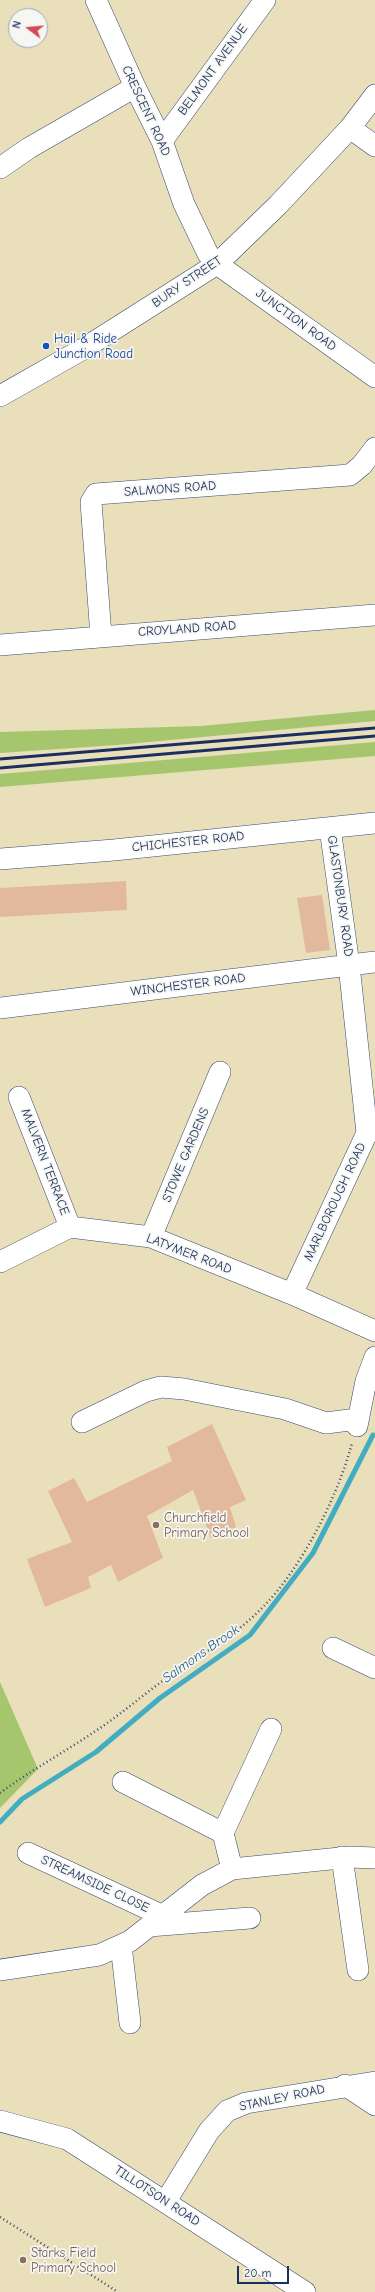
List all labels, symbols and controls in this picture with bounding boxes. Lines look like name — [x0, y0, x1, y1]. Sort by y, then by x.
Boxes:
north arrow — [8, 8, 48, 48]
text: N — [10, 20, 24, 30]
street label: BELMONT AVENUE — [175, 22, 251, 118]
street label: CRESCENT ROAD — [118, 63, 174, 159]
street label: BURY STREET — [149, 253, 225, 311]
street label: JUNCTION ROAD — [253, 285, 339, 355]
place label: Hail & Ride Junction Road — [54, 331, 133, 362]
marker: Hail & Ride Junction Road — [41, 341, 51, 351]
street label: SALMONS ROAD — [123, 478, 217, 500]
street label: CROYLAND ROAD — [137, 618, 237, 640]
street label: CHICHESTER ROAD — [131, 828, 245, 856]
street label: GLASTONBURY ROAD — [324, 834, 356, 958]
street label: WINCHESTER ROAD — [130, 970, 246, 1000]
street label: STOWE GARDENS — [159, 1105, 213, 1205]
street label: MALVERN TERRACE — [17, 1106, 73, 1218]
street label: MARLBOROUGH ROAD — [301, 1140, 369, 1264]
street label: LATYMER ROAD — [144, 1231, 234, 1277]
place label: Churchfield Primary School — [164, 1510, 249, 1541]
marker: Churchfield Primary School — [151, 1520, 161, 1530]
water label: Salmons Brook — [159, 1621, 243, 1687]
street label: STREAMSIDE CLOSE — [38, 1852, 152, 1916]
street label: STANLEY ROAD — [238, 2081, 326, 2115]
street label: TILLOTSON ROAD — [111, 2162, 203, 2230]
place label: Starks Field Primary School — [31, 2245, 116, 2276]
marker: Starks Field Primary School — [18, 2255, 28, 2265]
scale bar — [239, 2258, 291, 2284]
text: 20 m — [244, 2266, 272, 2280]

